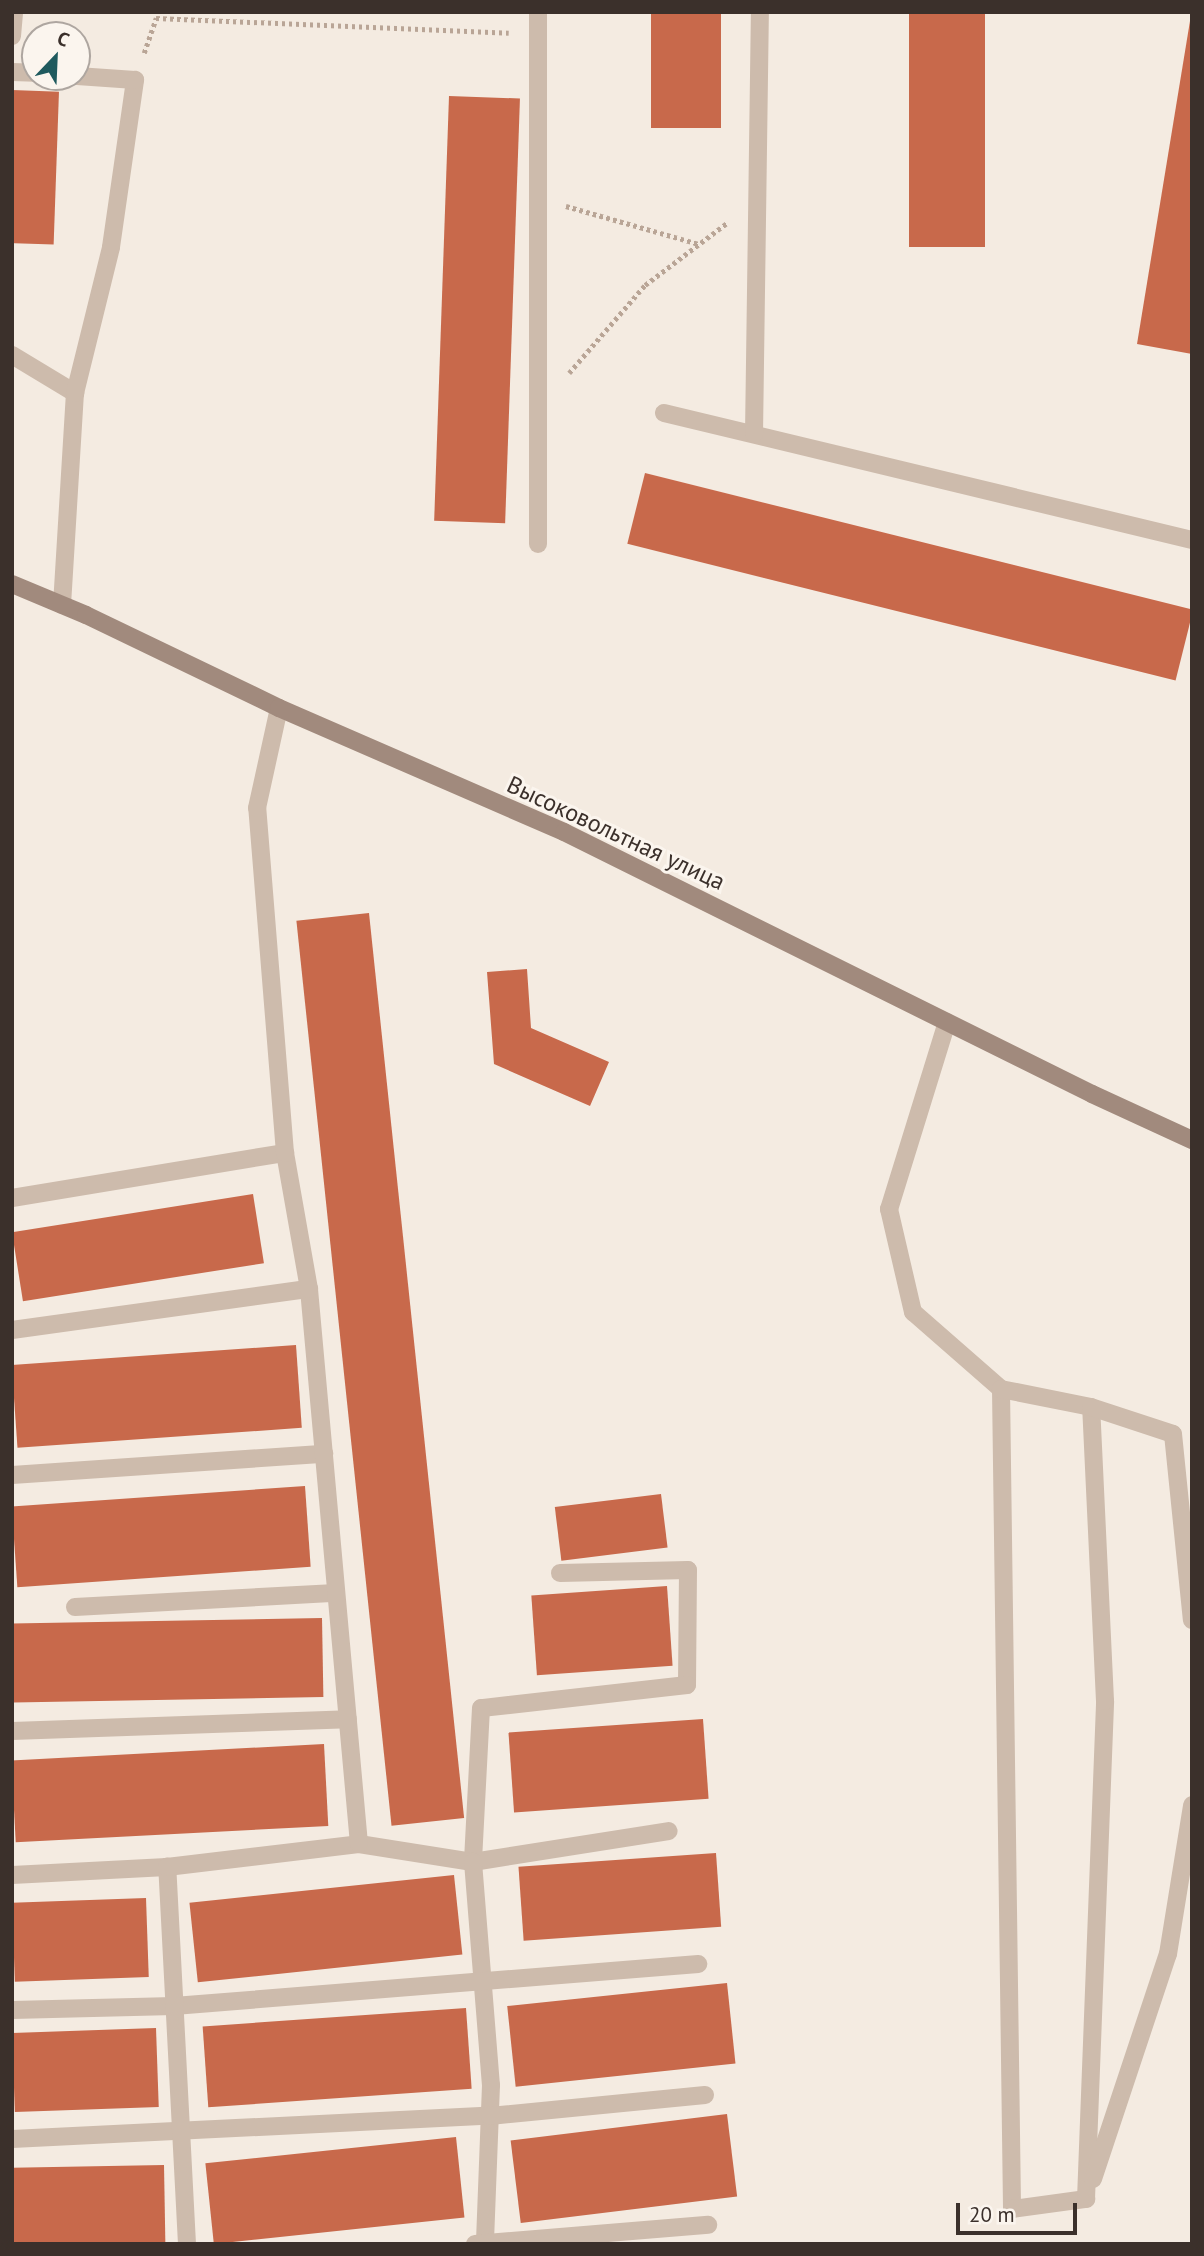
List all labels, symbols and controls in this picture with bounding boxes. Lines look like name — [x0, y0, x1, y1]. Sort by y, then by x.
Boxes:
north arrow — [21, 21, 91, 91]
text: С — [54, 25, 73, 52]
street label: Высоковольтная улица — [502, 770, 730, 896]
scale bar — [959, 2190, 1080, 2234]
text: 20 m — [969, 2201, 1015, 2228]

